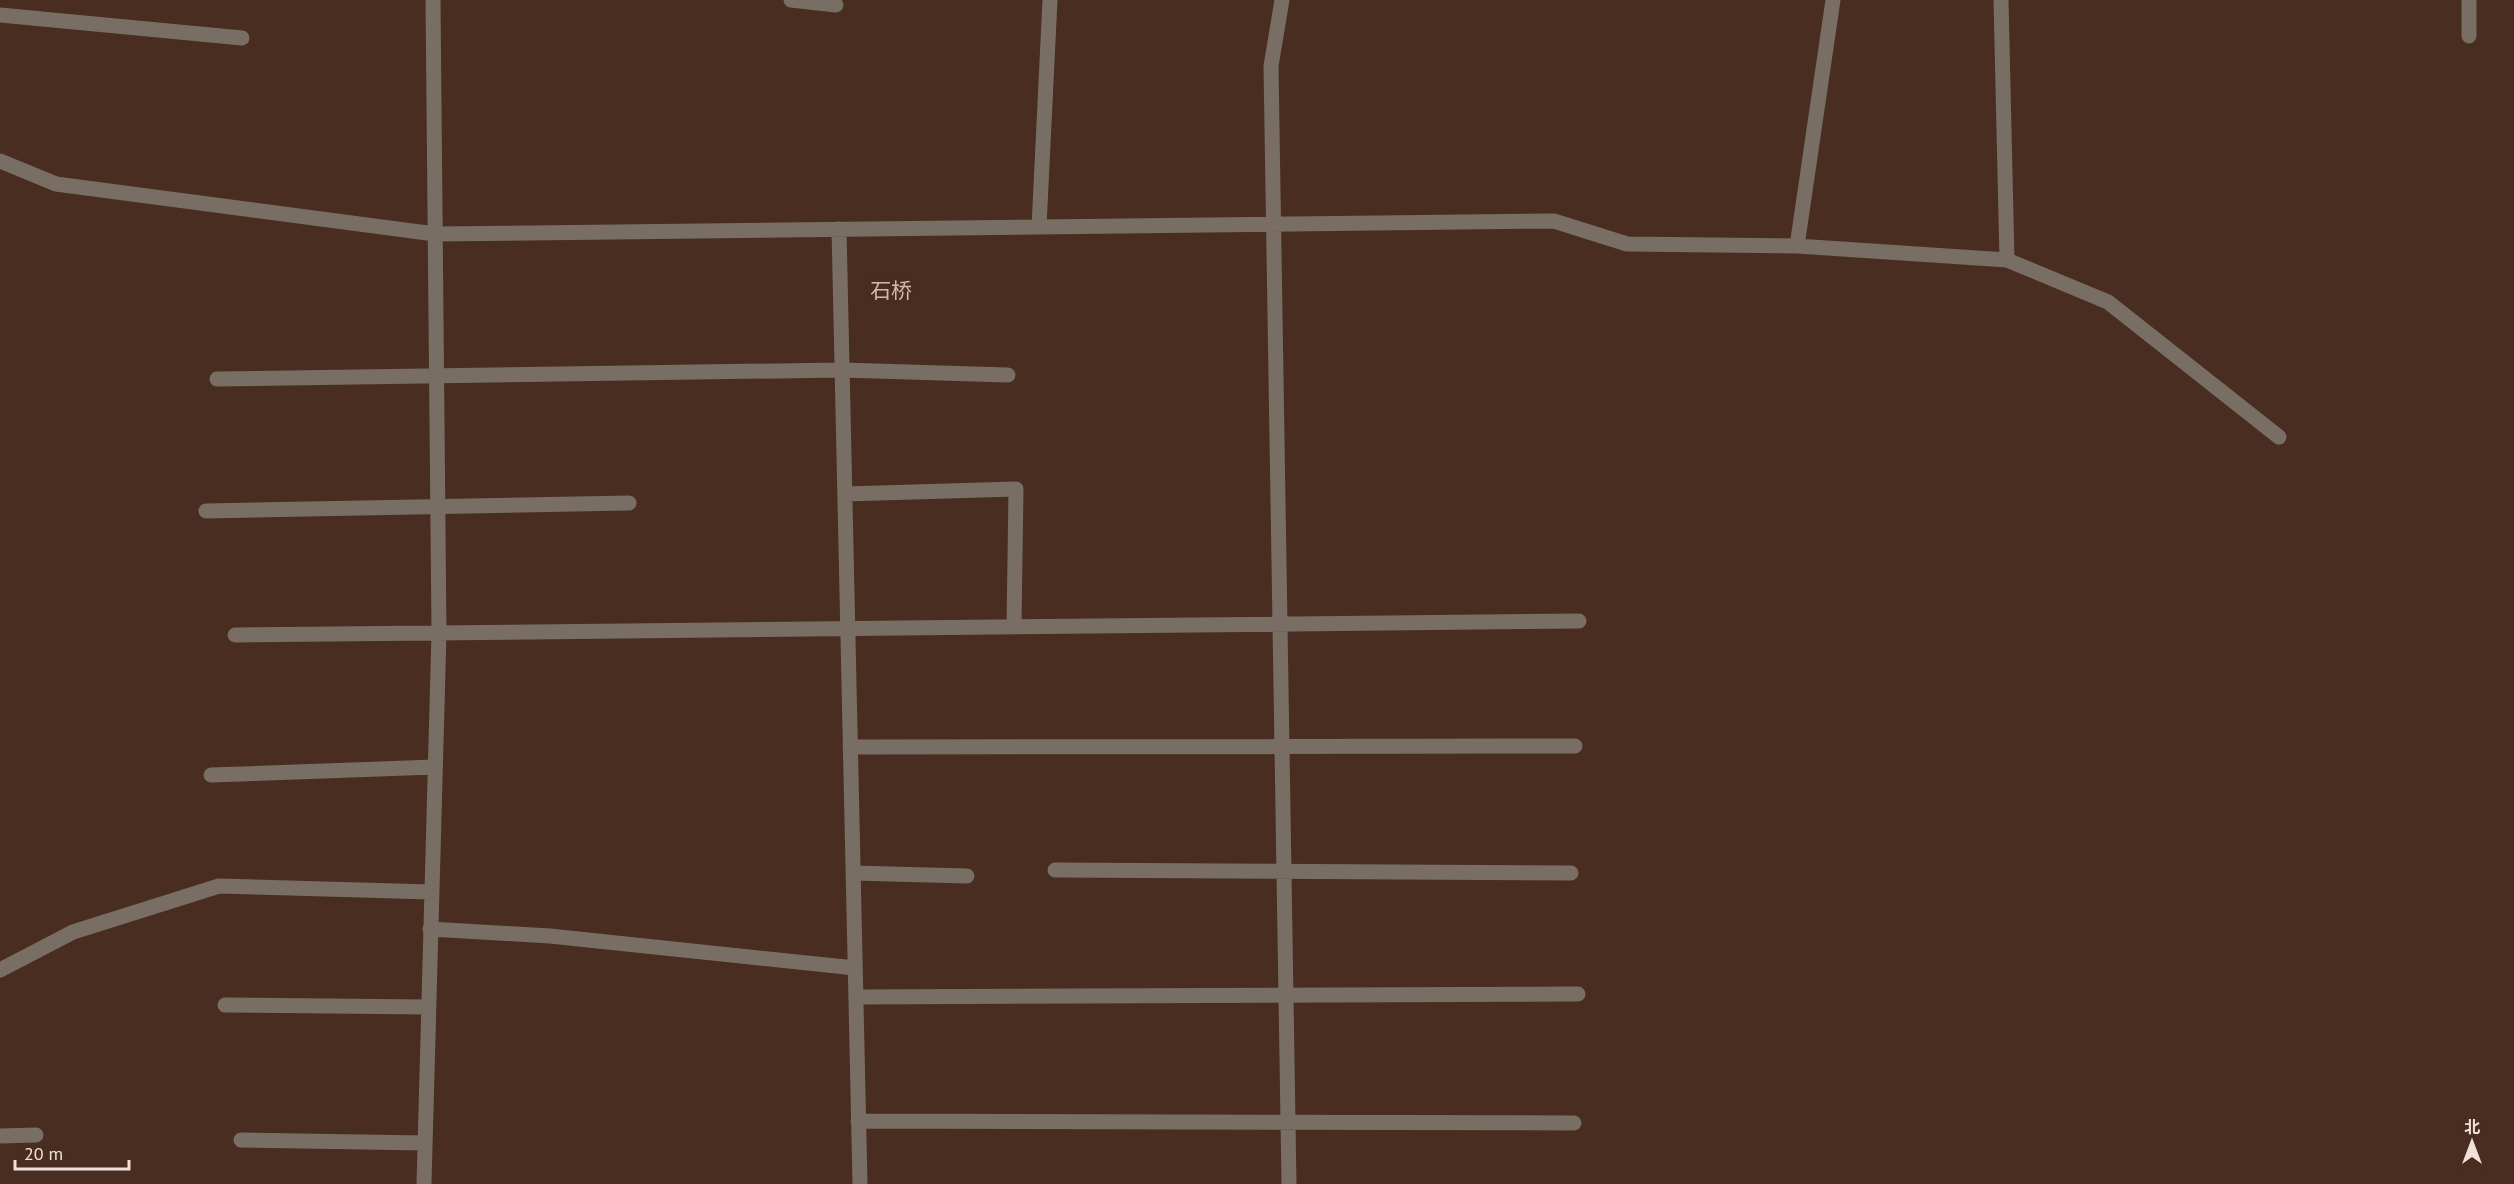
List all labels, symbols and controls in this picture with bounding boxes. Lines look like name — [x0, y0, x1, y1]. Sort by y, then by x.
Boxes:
district label: 石桥 — [870, 277, 912, 304]
north arrow — [2442, 1112, 2502, 1172]
text: 北 — [2464, 1117, 2480, 1137]
scale bar — [15, 1133, 129, 1171]
text: 20 m — [24, 1142, 63, 1165]

